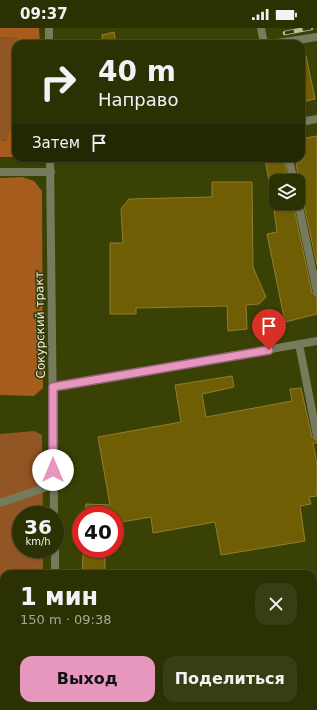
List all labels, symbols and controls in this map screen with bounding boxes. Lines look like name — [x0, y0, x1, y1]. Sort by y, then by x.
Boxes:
text: 09:37 — [20, 5, 68, 23]
text: 40 m — [98, 55, 176, 88]
icon: right — [32, 56, 84, 108]
text: Направо — [98, 89, 178, 110]
icon: arrive — [88, 132, 110, 154]
text: Затем — [32, 134, 80, 152]
map controls — [269, 174, 305, 210]
button: layers — [269, 174, 305, 210]
street label: Сокурский тракт — [32, 271, 48, 379]
pin — [252, 309, 286, 350]
icon: arrive — [258, 315, 280, 337]
position arrow — [32, 449, 74, 491]
speed limit sign: 40 — [72, 506, 124, 558]
text: 36 — [24, 515, 52, 539]
text: km/h — [25, 536, 51, 547]
text: 1 мин — [20, 583, 98, 611]
button: close — [255, 583, 297, 625]
text: 150 m · 09:38 — [20, 612, 111, 627]
button: Выход — [20, 656, 155, 702]
button: Поделиться — [163, 656, 297, 702]

